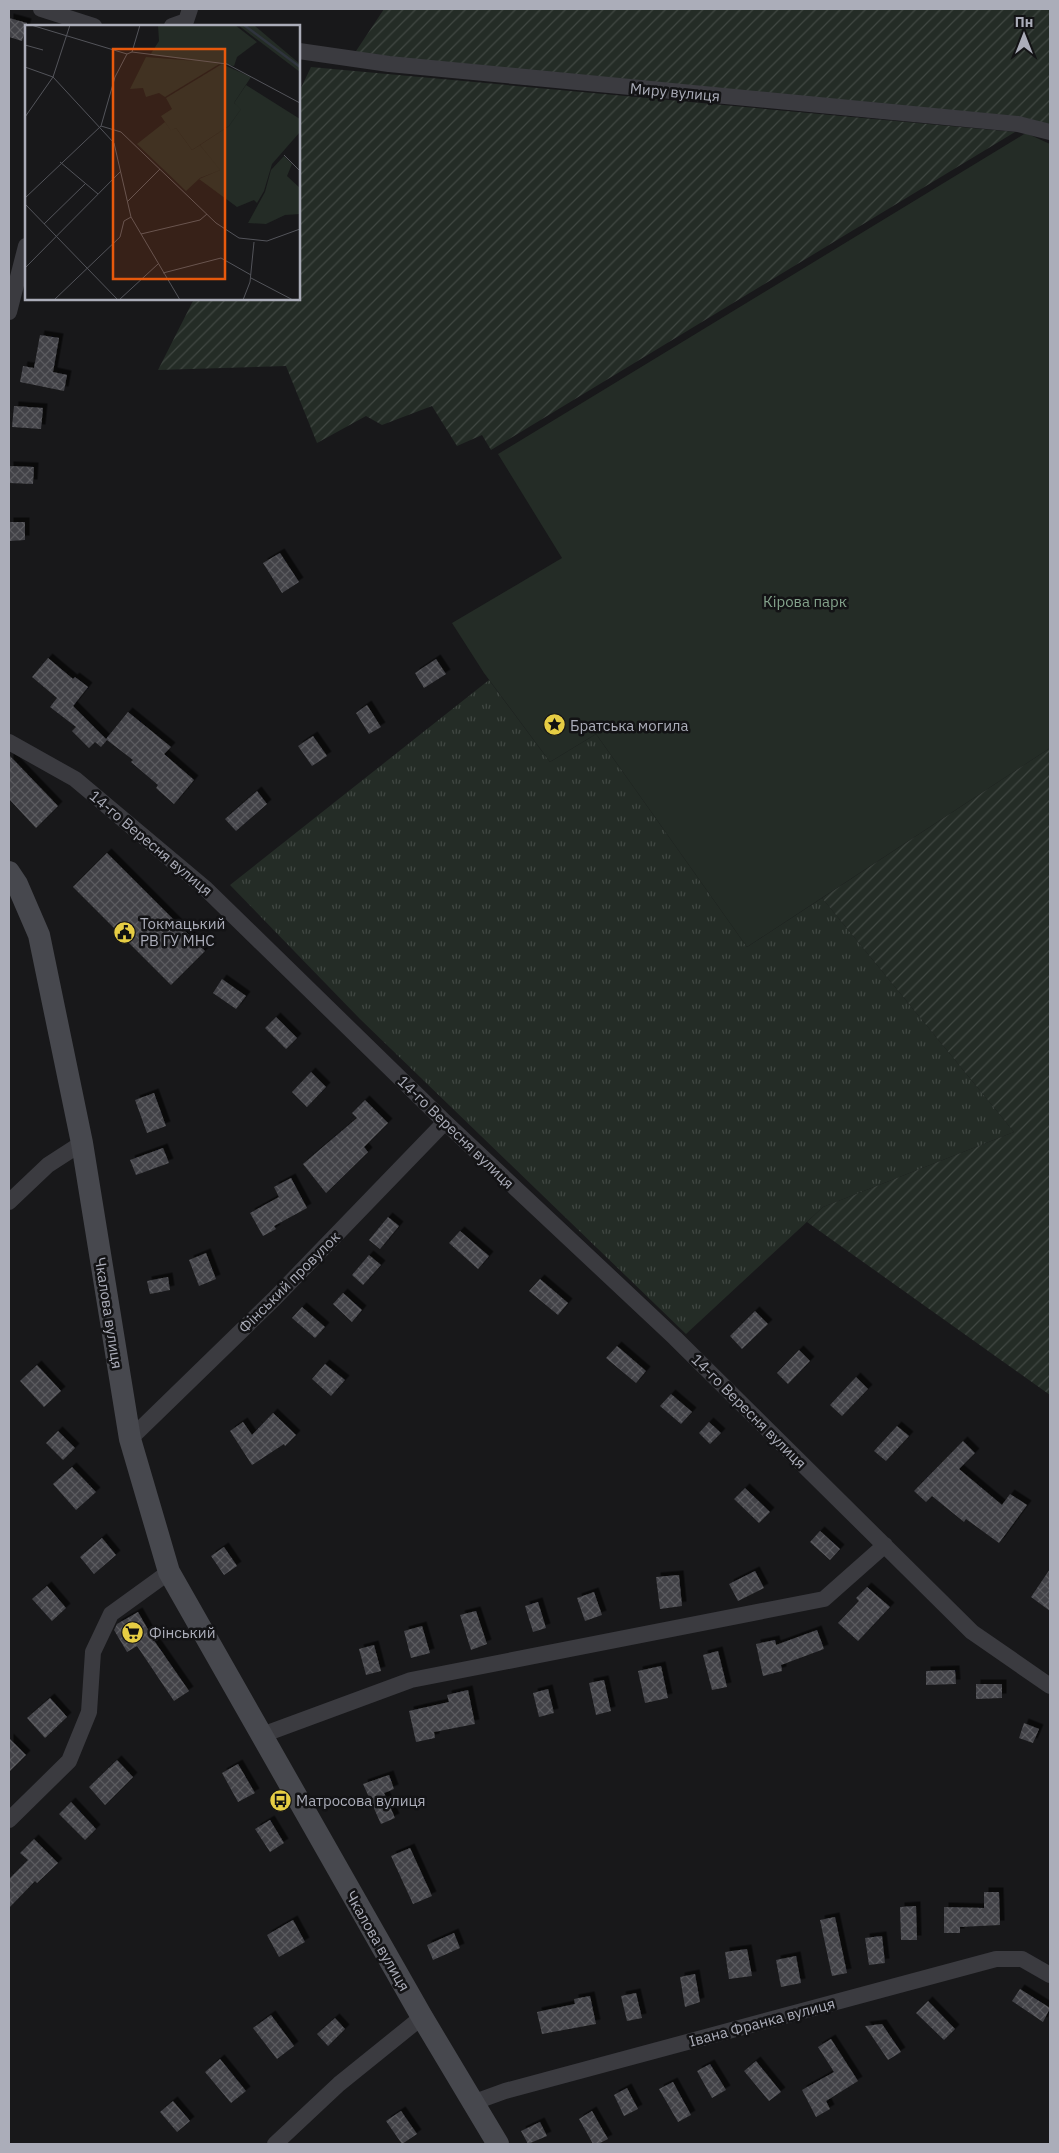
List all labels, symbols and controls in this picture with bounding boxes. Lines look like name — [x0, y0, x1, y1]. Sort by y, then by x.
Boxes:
north arrow — [999, 10, 1049, 60]
text: Пн — [1015, 13, 1033, 31]
inset map — [25, 25, 300, 300]
street label: Миру вулиця — [629, 79, 721, 105]
park label: Кірова парк — [763, 592, 847, 611]
place icon: Братська могила — [542, 713, 566, 737]
place label: Братська могила — [570, 716, 689, 735]
street label: 14-го Вересня вулиця — [86, 786, 216, 900]
place label: Токмацький РВ ГУ МНС — [140, 914, 225, 950]
public building icon: Токмацький РВ ГУ МНС — [112, 920, 136, 944]
street label: 14-го Вересня вулиця — [394, 1071, 518, 1193]
street label: Фінський провулок — [234, 1227, 344, 1337]
street label: Чкалова вулиця — [91, 1256, 127, 1370]
street label: 14-го Вересня вулиця — [688, 1350, 810, 1472]
supermarket icon: Фінський — [121, 1620, 145, 1644]
place label: Фінський — [149, 1623, 215, 1642]
bus stop icon: Матросова вулиця — [268, 1788, 292, 1812]
place label: Матросова вулиця — [296, 1791, 426, 1810]
street label: Чкалова вулиця — [342, 1888, 414, 1994]
street label: Івана Франка вулиця — [687, 1993, 837, 2051]

